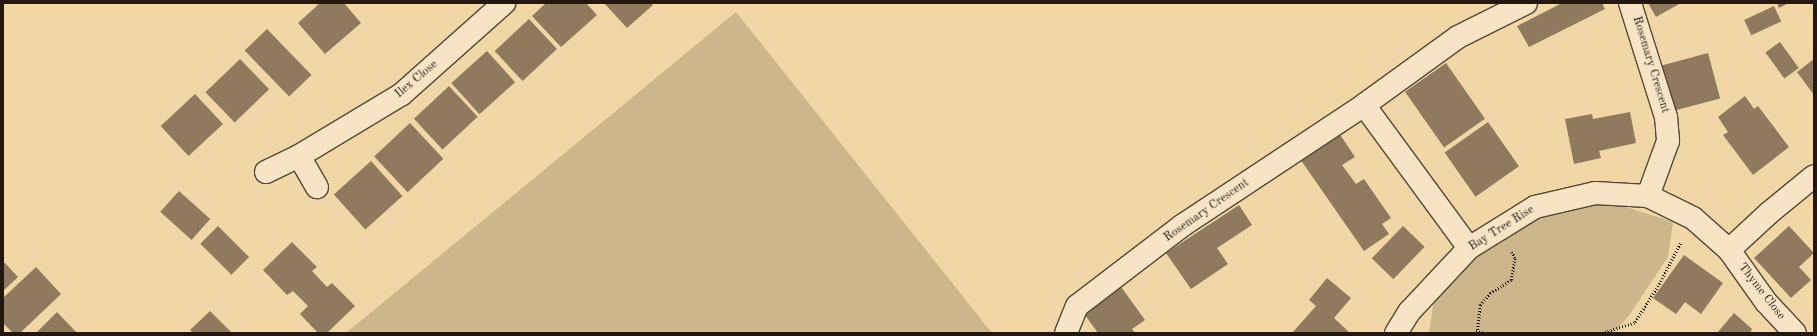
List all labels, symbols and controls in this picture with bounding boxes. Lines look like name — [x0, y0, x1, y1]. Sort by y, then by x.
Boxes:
street label: Rosemary Crescent — [1628, 15, 1672, 115]
street label: Ilex Close — [393, 58, 441, 102]
street label: Rosemary Crescent — [1162, 176, 1252, 246]
street label: Bay Tree Rise — [1467, 203, 1537, 255]
street label: Thyme Close — [1734, 261, 1788, 323]

